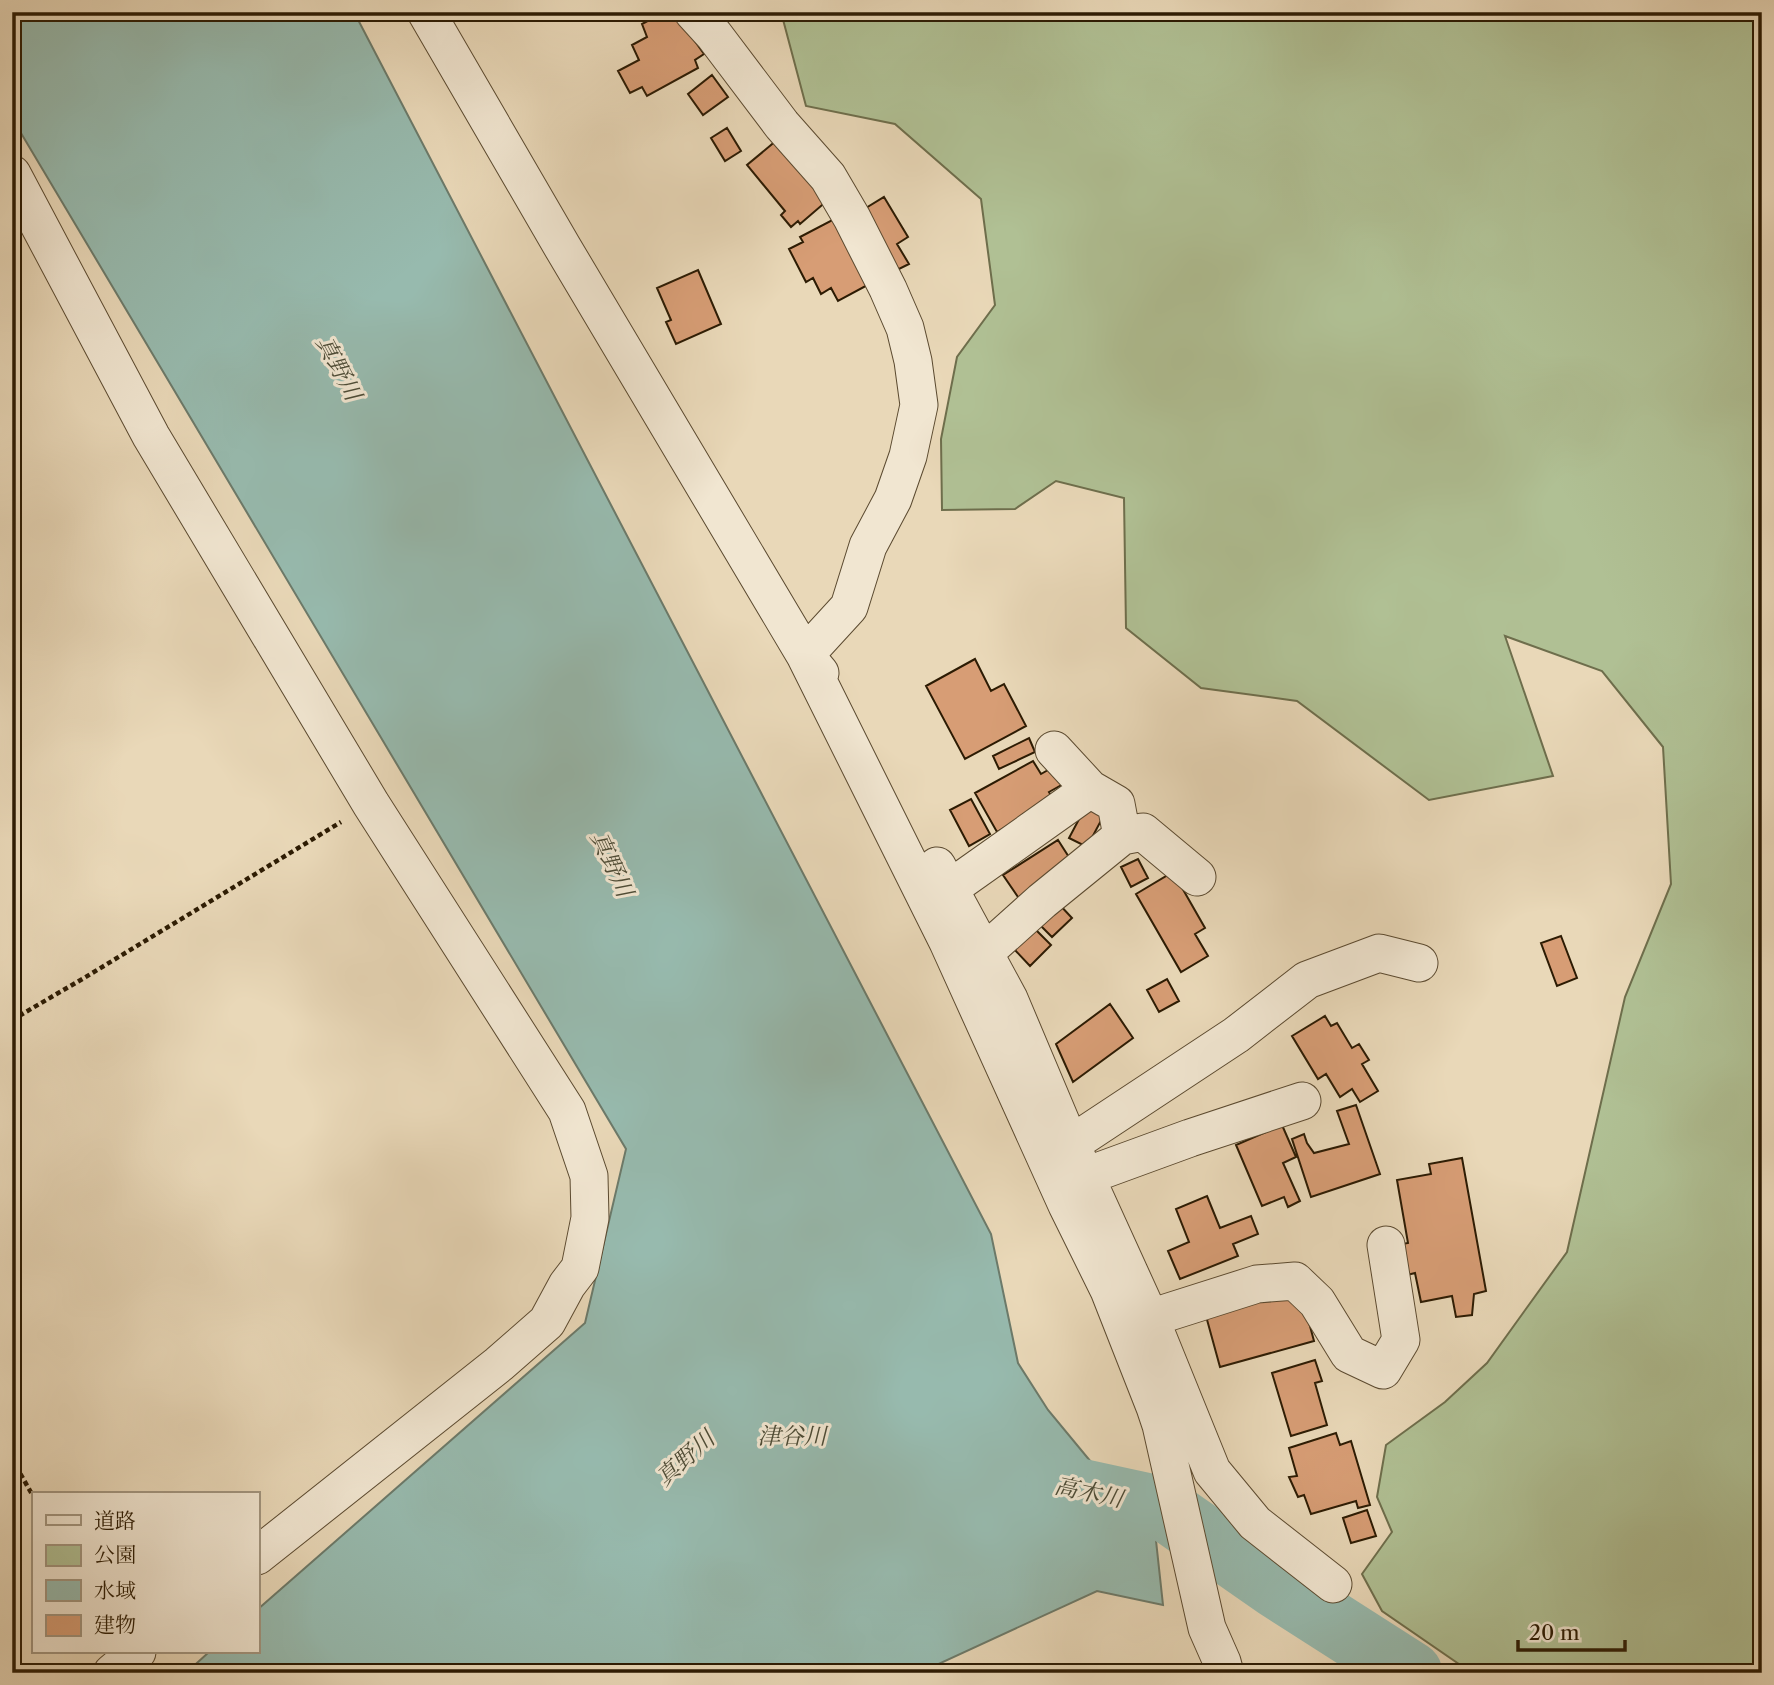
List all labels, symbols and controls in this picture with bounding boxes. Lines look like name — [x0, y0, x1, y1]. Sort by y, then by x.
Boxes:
water label: 真野川 — [310, 331, 369, 408]
water label: 真野川 — [585, 827, 641, 904]
water label: 津谷川 — [758, 1422, 830, 1450]
water label: 真野川 — [650, 1423, 722, 1491]
water label: 高木川 — [1052, 1471, 1129, 1513]
legend — [32, 1492, 259, 1654]
text: 道路 — [94, 1508, 136, 1533]
text: 公園 — [94, 1542, 136, 1567]
text: 水域 — [94, 1578, 136, 1603]
scale bar — [1518, 1608, 1625, 1652]
text: 建物 — [94, 1612, 136, 1637]
text: 20 m — [1529, 1620, 1580, 1645]

